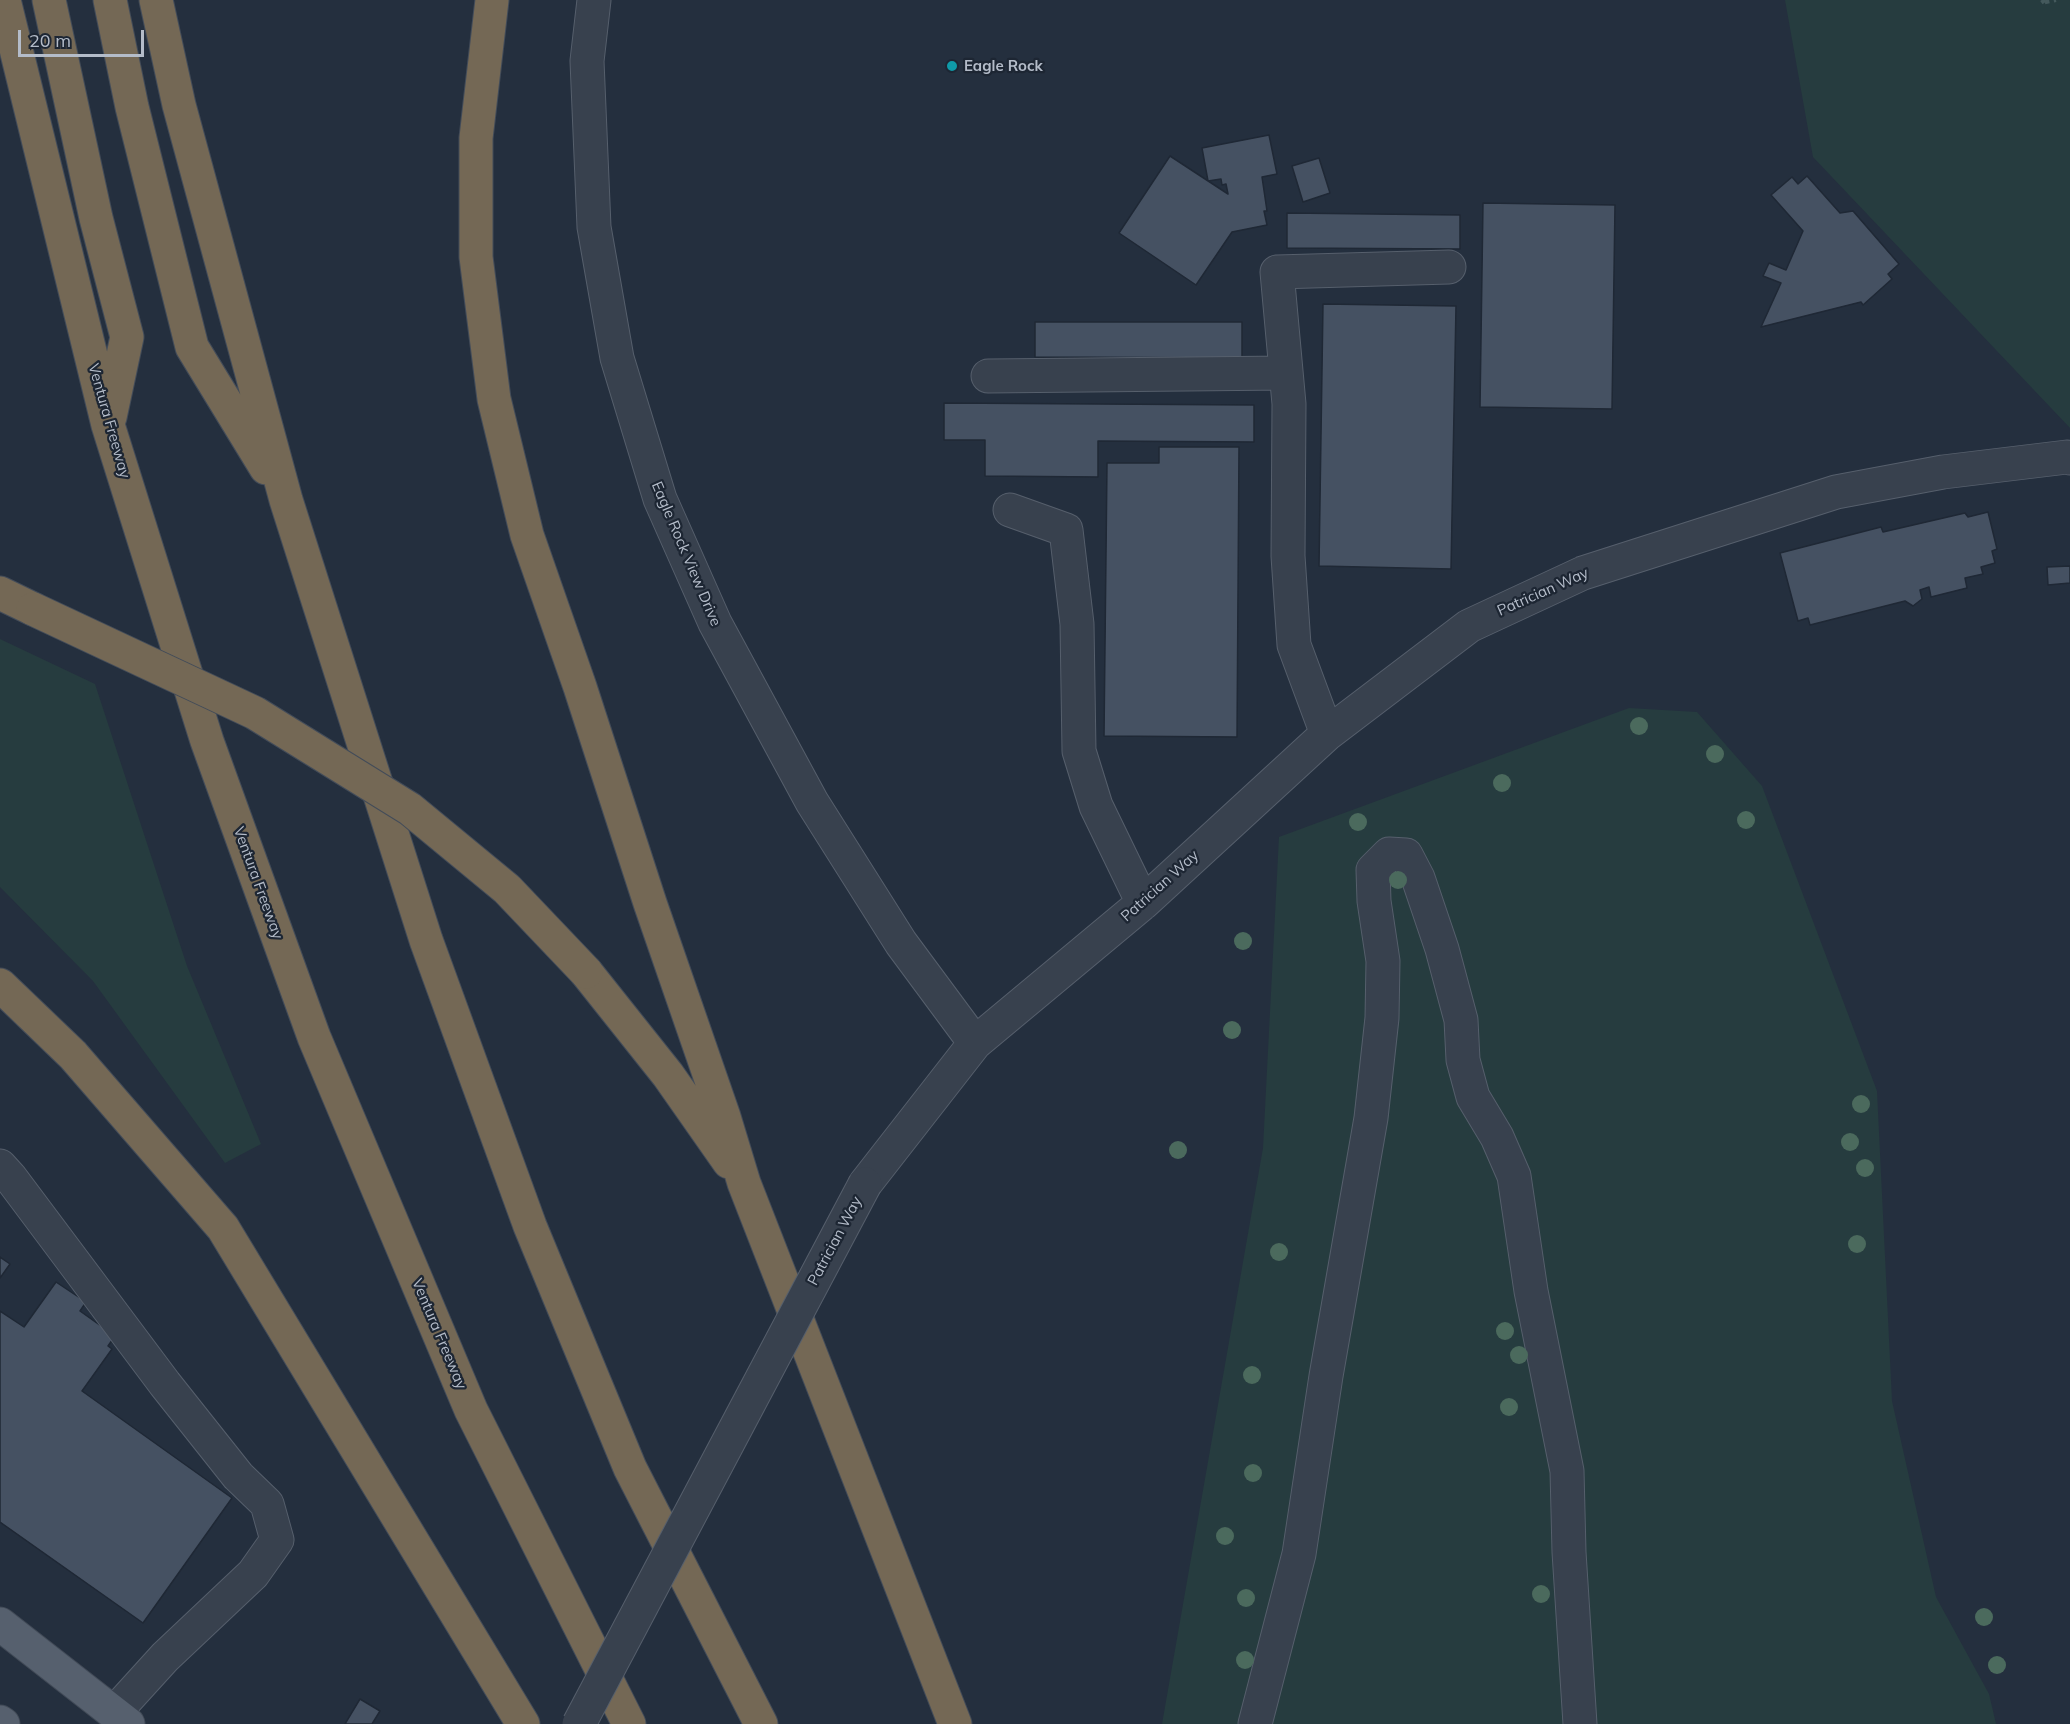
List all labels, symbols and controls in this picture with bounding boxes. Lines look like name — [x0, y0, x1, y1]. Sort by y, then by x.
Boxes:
scale bar — [21, 18, 147, 56]
text: 20 m — [29, 29, 71, 52]
place label: Eagle Rock — [964, 57, 1043, 75]
marker: Eagle Rock — [945, 59, 959, 73]
street label: Ventura Freeway — [84, 362, 134, 480]
street label: Eagle Rock View Drive — [647, 479, 725, 629]
street label: Patrician Way — [1495, 564, 1591, 620]
street label: Ventura Freeway — [229, 824, 287, 942]
street label: Patrician Way — [1118, 846, 1202, 926]
street label: Patrician Way — [804, 1193, 866, 1289]
street label: Ventura Freeway — [408, 1276, 470, 1392]

